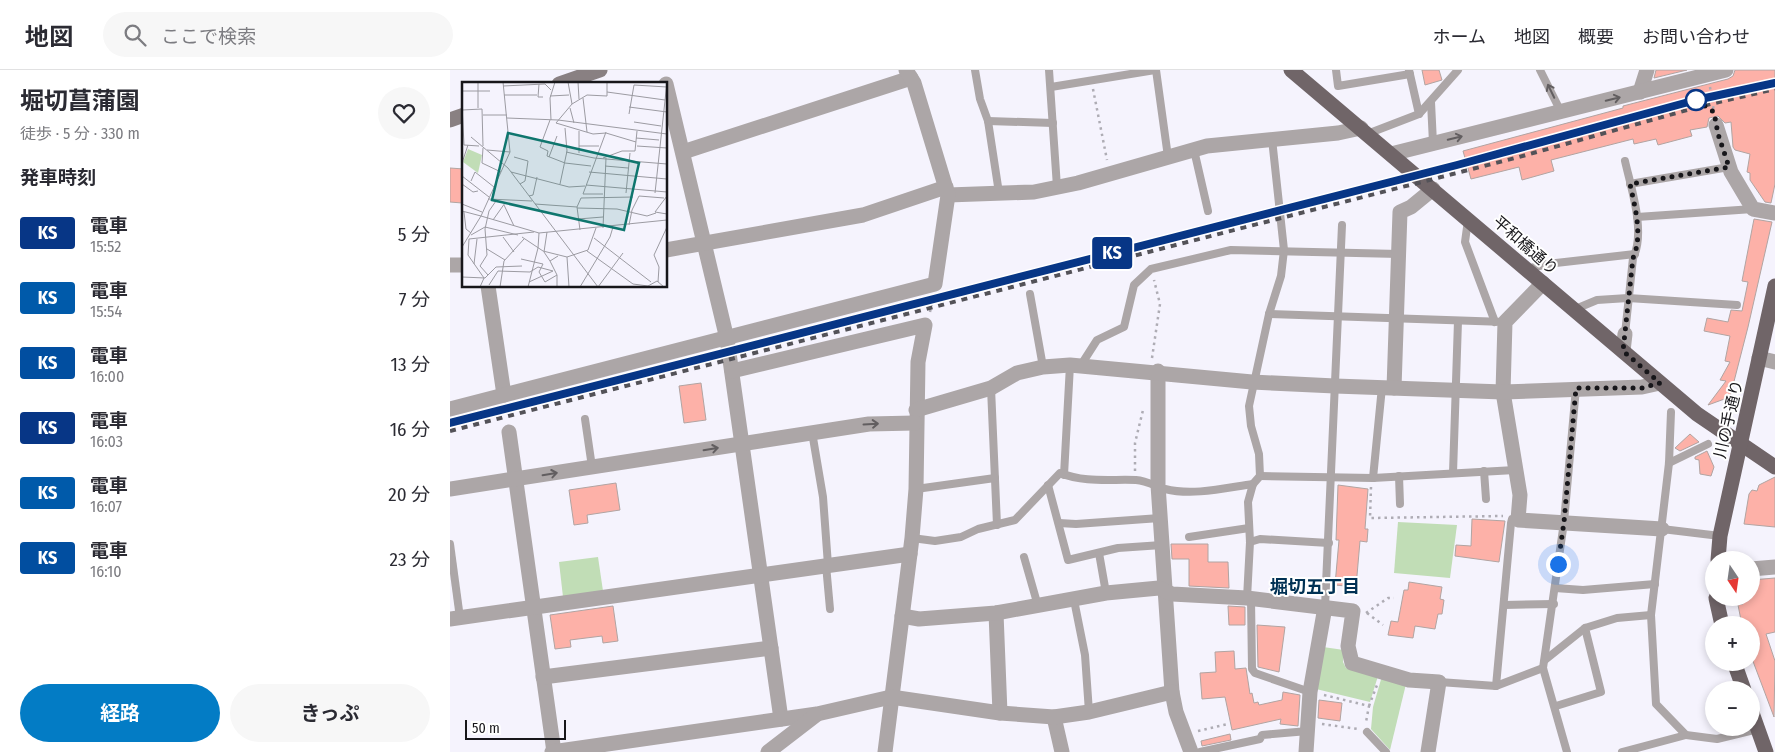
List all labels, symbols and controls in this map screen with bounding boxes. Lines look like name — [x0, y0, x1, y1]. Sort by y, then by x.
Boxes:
search box — [103, 12, 453, 57]
icon: search — [121, 21, 149, 49]
text: 地図 — [25, 23, 73, 51]
text: ここで検索 — [161, 25, 256, 48]
text: ホーム — [1433, 26, 1486, 48]
text: 地図 — [1514, 26, 1550, 48]
text: 概要 — [1578, 26, 1614, 48]
text: お問い合わせ — [1642, 26, 1750, 48]
inset map — [462, 82, 668, 288]
one-way arrow — [1546, 84, 1555, 99]
text: 堀切菖蒲園 — [20, 87, 140, 115]
button: heart — [378, 87, 430, 139]
unlabelled marker — [1685, 89, 1707, 111]
one-way arrow — [1605, 94, 1621, 103]
text: 徒歩 · 5 分 · 330 m — [20, 124, 140, 143]
one-way arrow — [1447, 133, 1463, 142]
text: 発車時刻 — [20, 166, 96, 189]
street label: 平和橋通り — [1489, 212, 1562, 279]
text: 電車 — [90, 214, 128, 237]
text: KS — [38, 222, 57, 244]
text: 5 分 — [398, 223, 430, 246]
text: 15:52 — [90, 237, 121, 256]
line badge: KS — [1090, 237, 1134, 269]
text: KS — [1102, 242, 1122, 264]
text: 電車 — [90, 279, 128, 302]
text: KS — [38, 287, 57, 309]
text: 7 分 — [399, 288, 430, 311]
text: 15:54 — [90, 302, 122, 321]
text: 電車 — [90, 344, 128, 367]
text: KS — [38, 352, 57, 374]
text: 13 分 — [391, 353, 430, 376]
text: 16:00 — [90, 367, 124, 386]
street label: 川の手通り — [1710, 378, 1747, 460]
text: 電車 — [90, 409, 128, 432]
text: KS — [38, 417, 57, 439]
text: 16 分 — [390, 418, 430, 441]
one-way arrow — [863, 420, 879, 429]
text: 16:03 — [90, 432, 123, 451]
one-way arrow — [702, 444, 718, 454]
one-way arrow — [542, 468, 558, 478]
text: 電車 — [90, 474, 128, 497]
text: KS — [38, 482, 57, 504]
text: 20 分 — [388, 483, 430, 506]
text: 16:07 — [90, 497, 122, 516]
text: 電車 — [90, 539, 128, 562]
text: KS — [38, 547, 57, 569]
text: 23 分 — [390, 548, 430, 571]
north arrow — [1705, 551, 1760, 606]
map controls — [1705, 551, 1760, 736]
your location — [1546, 552, 1571, 577]
text: 16:10 — [90, 562, 122, 581]
district label: 堀切五丁目 — [1270, 576, 1360, 598]
button: + — [1705, 616, 1760, 671]
button: − — [1705, 681, 1760, 736]
button: 経路 — [20, 684, 220, 742]
button: きっぷ — [230, 684, 430, 742]
scale bar — [465, 717, 566, 740]
text: 50 m — [472, 720, 500, 737]

